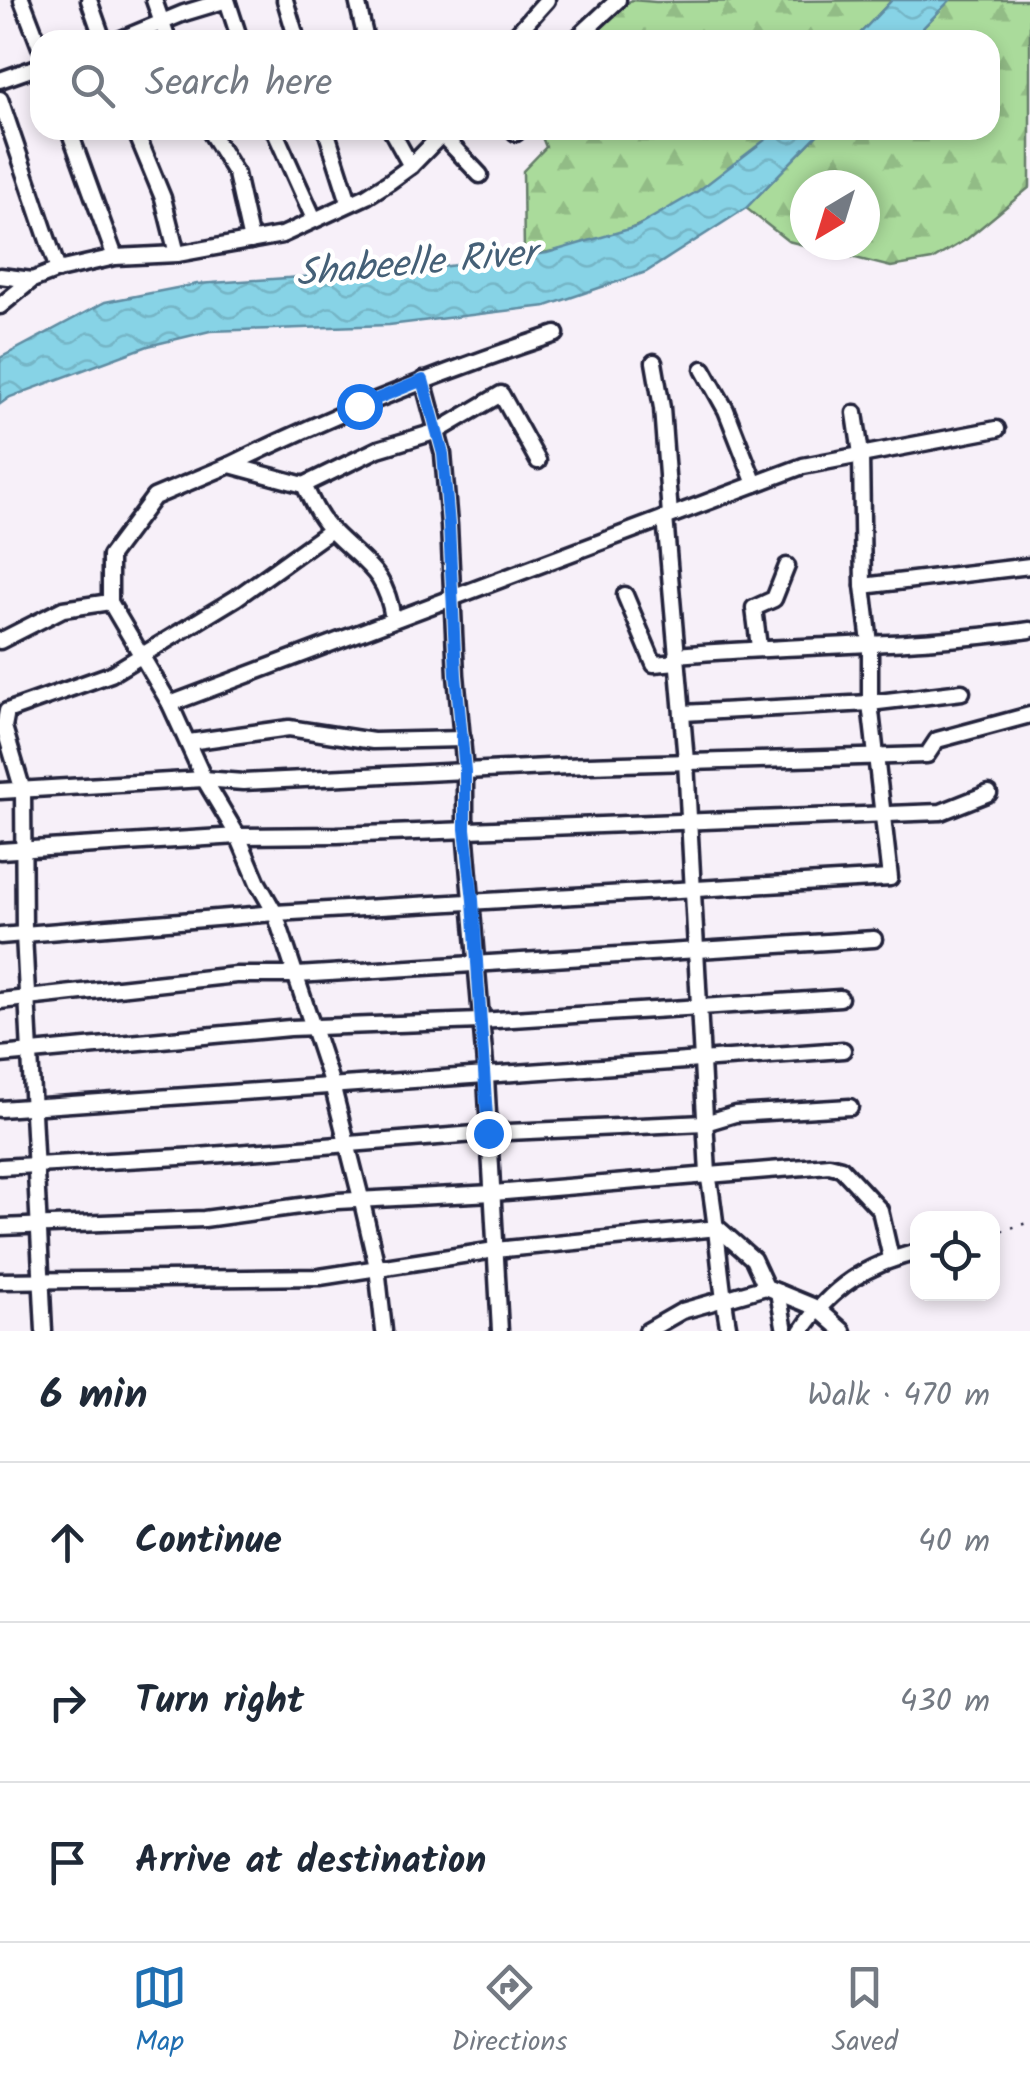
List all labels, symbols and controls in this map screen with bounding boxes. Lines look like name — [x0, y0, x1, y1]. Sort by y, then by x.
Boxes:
search box — [30, 30, 1000, 140]
text: Search here — [145, 55, 332, 115]
icon: search — [65, 58, 120, 113]
north arrow — [790, 170, 880, 260]
water label: Shabeelle River — [294, 224, 546, 305]
route start — [337, 384, 383, 430]
route end — [466, 1111, 512, 1157]
map controls — [910, 1211, 1000, 1301]
button: locate — [910, 1211, 1000, 1301]
text: 6 min — [40, 1363, 148, 1430]
text: Walk · 470 m — [807, 1371, 990, 1422]
text: Continue — [135, 1512, 282, 1572]
icon: ahead — [40, 1515, 95, 1570]
text: 40 m — [918, 1517, 990, 1568]
text: Turn right — [135, 1672, 304, 1732]
icon: right — [40, 1675, 95, 1730]
text: 430 m — [900, 1677, 990, 1728]
text: Arrive at destination — [135, 1832, 486, 1892]
icon: arrive — [40, 1835, 95, 1890]
tab: Map — [132, 1960, 187, 2065]
tab: Directions — [451, 1960, 567, 2065]
tab: Saved — [832, 1960, 898, 2065]

